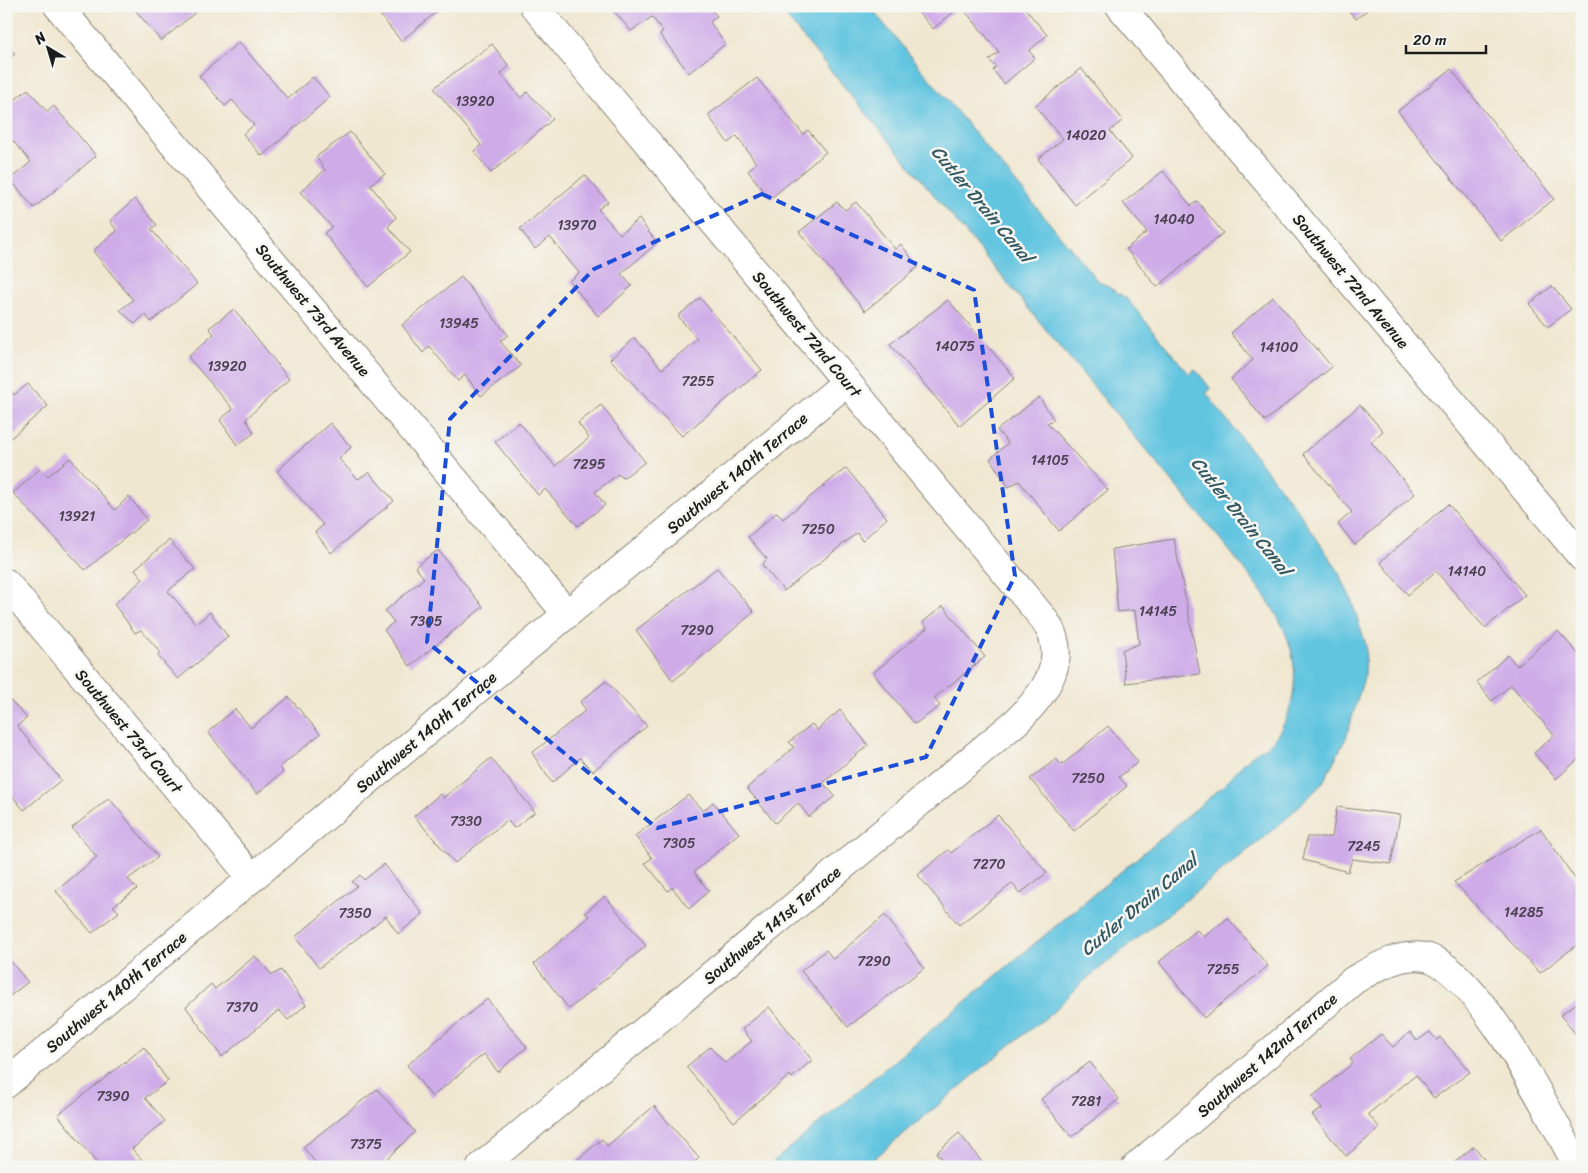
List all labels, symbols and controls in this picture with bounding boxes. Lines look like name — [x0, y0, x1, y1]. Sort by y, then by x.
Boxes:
north arrow — [22, 22, 72, 72]
scale bar — [1406, 22, 1486, 54]
text: N — [28, 25, 52, 52]
text: 20 m — [1413, 27, 1447, 53]
house number: 13920 — [455, 89, 495, 114]
house number: 14020 — [1066, 123, 1106, 148]
water label: Cutler Drain Canal — [923, 138, 1044, 273]
street label: Southwest 72nd Avenue — [1285, 206, 1417, 356]
house number: 14040 — [1153, 207, 1195, 232]
house number: 13970 — [557, 213, 597, 238]
street label: Southwest 73rd Avenue — [248, 236, 378, 384]
street label: Southwest 72nd Court — [745, 264, 869, 405]
house number: 13945 — [439, 311, 479, 336]
house number: 14075 — [935, 334, 976, 359]
house number: 14100 — [1260, 335, 1298, 360]
house number: 13920 — [207, 354, 247, 379]
house number: 7255 — [681, 369, 715, 394]
street label: Southwest 140th Terrace — [660, 405, 815, 541]
house number: 14105 — [1031, 448, 1070, 473]
water label: Cutler Drain Canal — [1183, 449, 1302, 586]
house number: 7295 — [572, 452, 606, 477]
house number: 13921 — [59, 504, 95, 529]
house number: 7250 — [801, 517, 835, 542]
house number: 14140 — [1448, 559, 1486, 584]
house number: 14145 — [1139, 599, 1177, 624]
house number: 7305 — [409, 609, 443, 634]
house number: 7290 — [680, 618, 714, 643]
street label: Southwest 73rd Court — [68, 662, 191, 801]
street label: Southwest 140th Terrace — [349, 664, 504, 800]
house number: 7250 — [1071, 766, 1105, 791]
house number: 7330 — [450, 809, 482, 834]
house number: 7305 — [662, 831, 696, 856]
house number: 7245 — [1347, 834, 1381, 859]
water label: Cutler Drain Canal — [1073, 843, 1208, 964]
house number: 7270 — [973, 852, 1006, 877]
street label: Southwest 141st Terrace — [696, 858, 848, 992]
house number: 14285 — [1504, 900, 1544, 925]
house number: 7350 — [338, 901, 372, 926]
street label: Southwest 140th Terrace — [39, 924, 194, 1060]
house number: 7290 — [857, 949, 891, 974]
house number: 7255 — [1206, 957, 1240, 982]
street label: Southwest 142nd Terrace — [1190, 985, 1344, 1125]
house number: 7370 — [226, 995, 258, 1020]
house number: 7390 — [96, 1084, 130, 1109]
house number: 7281 — [1071, 1089, 1101, 1114]
house number: 7375 — [350, 1132, 383, 1157]

